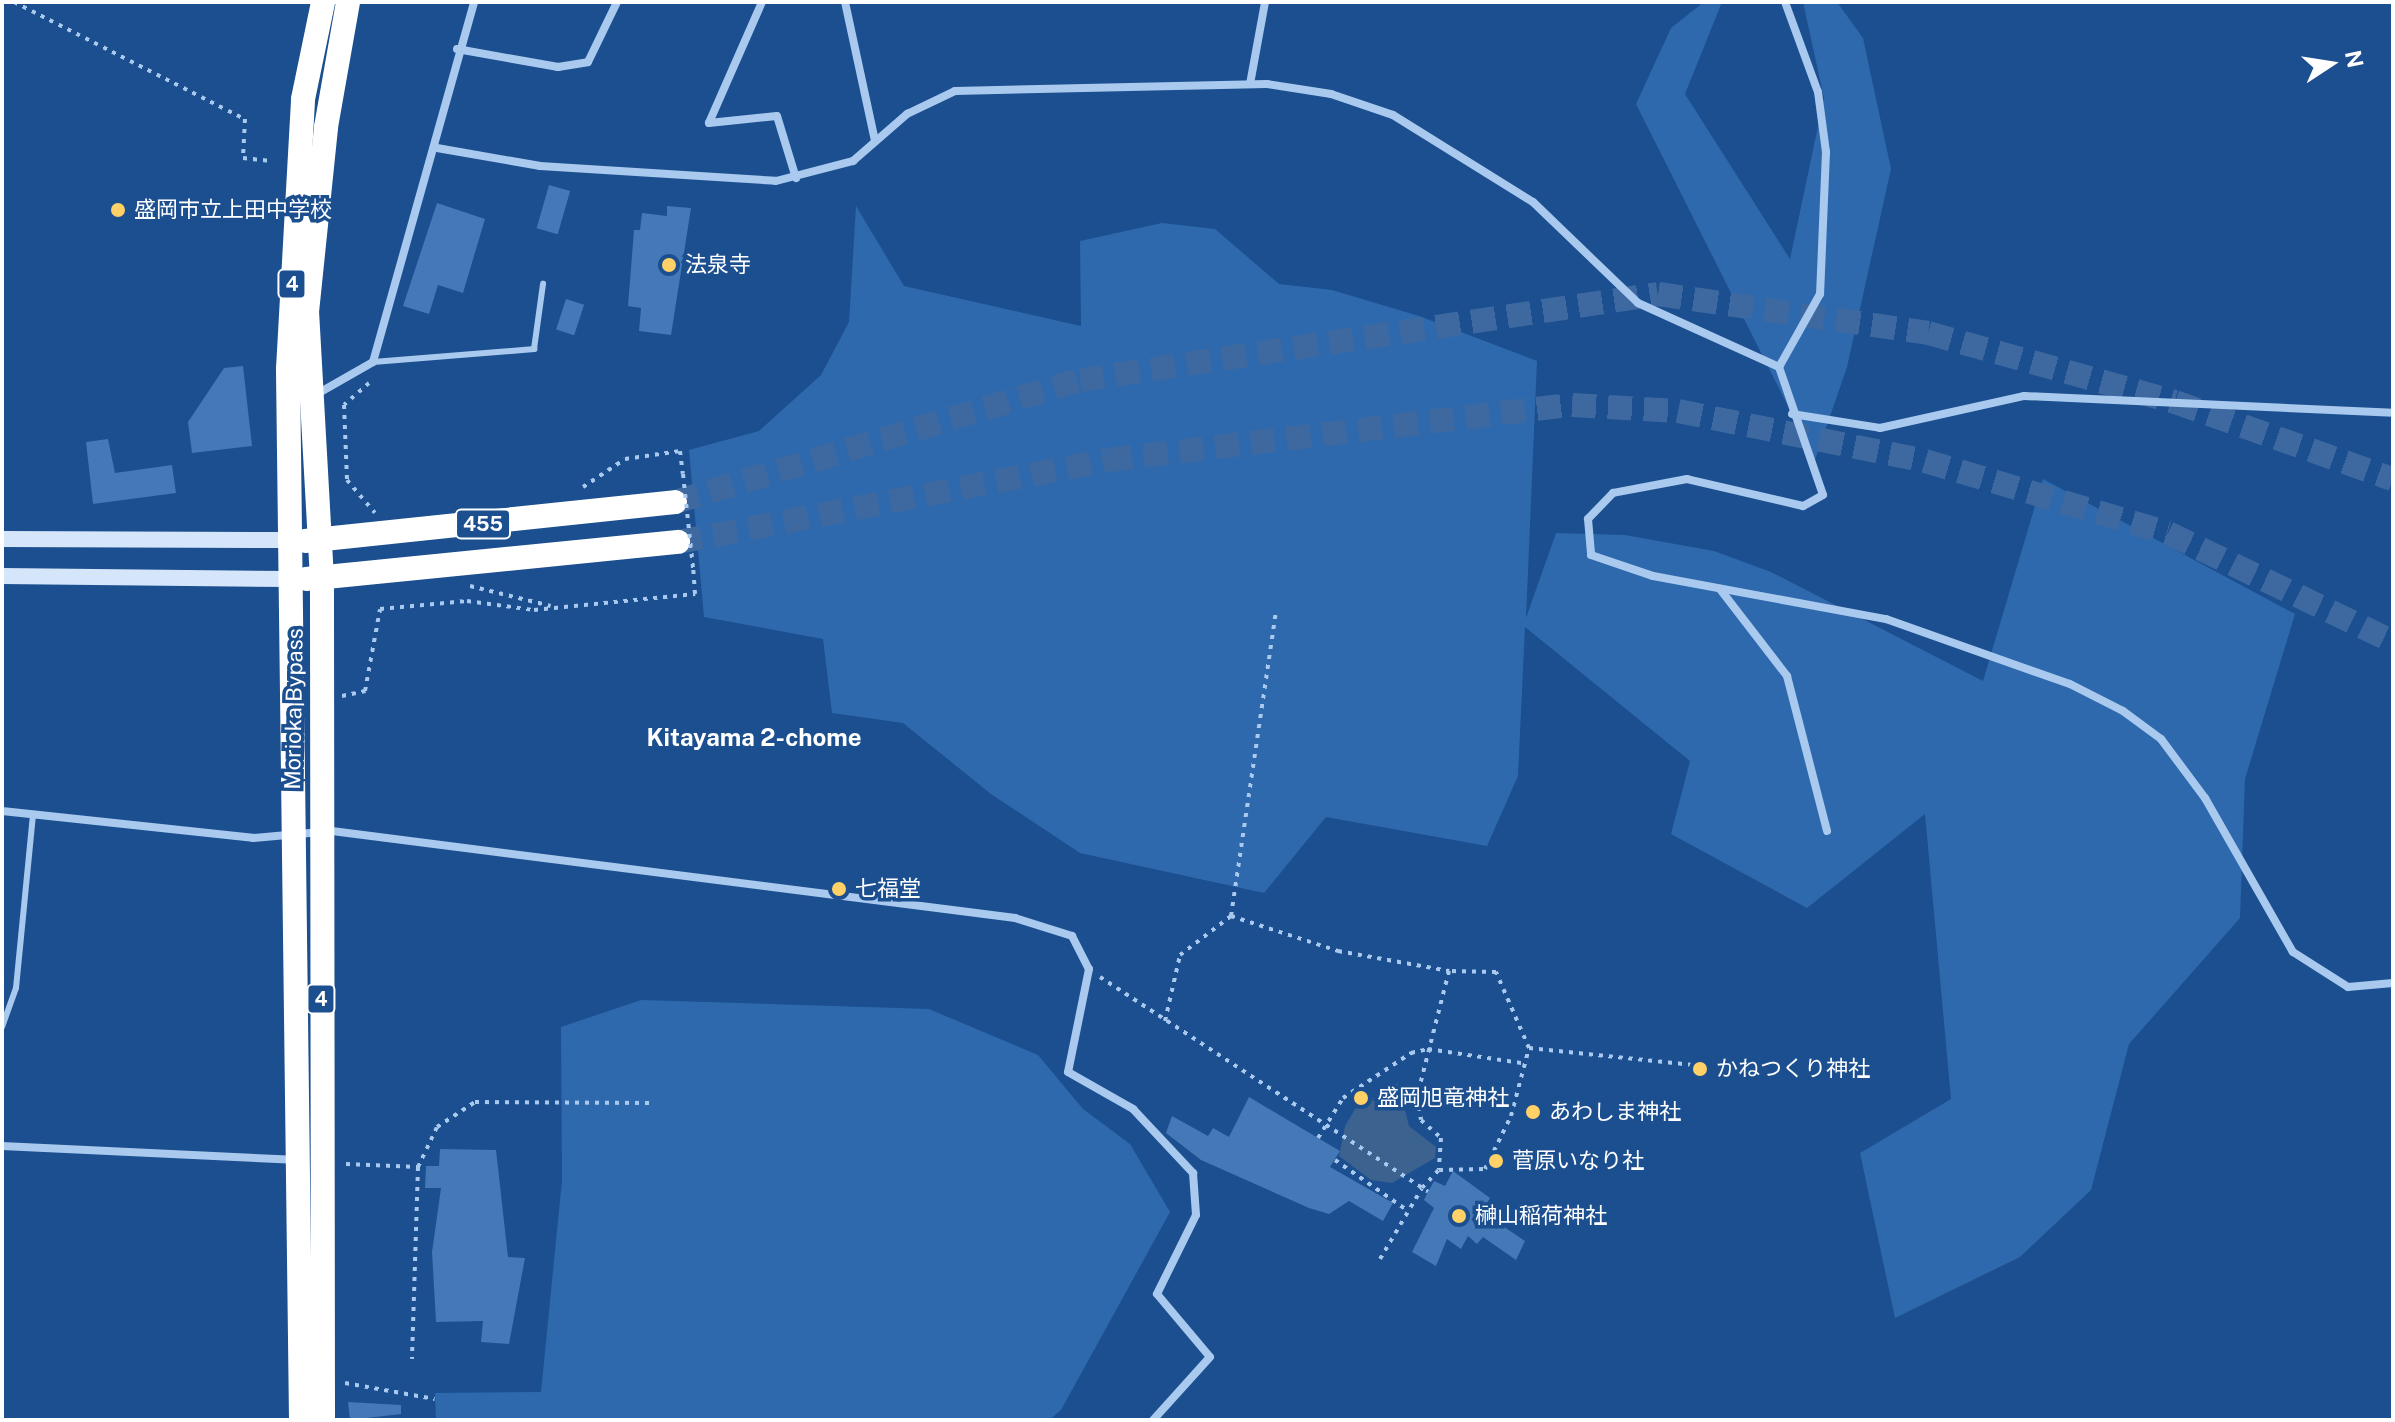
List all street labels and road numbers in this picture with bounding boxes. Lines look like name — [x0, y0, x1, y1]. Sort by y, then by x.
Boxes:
road number: 4 — [276, 268, 308, 300]
road number: 455 — [455, 508, 511, 540]
street label: Morioka Bypass — [279, 628, 309, 790]
road number: 4 — [305, 983, 337, 1015]

